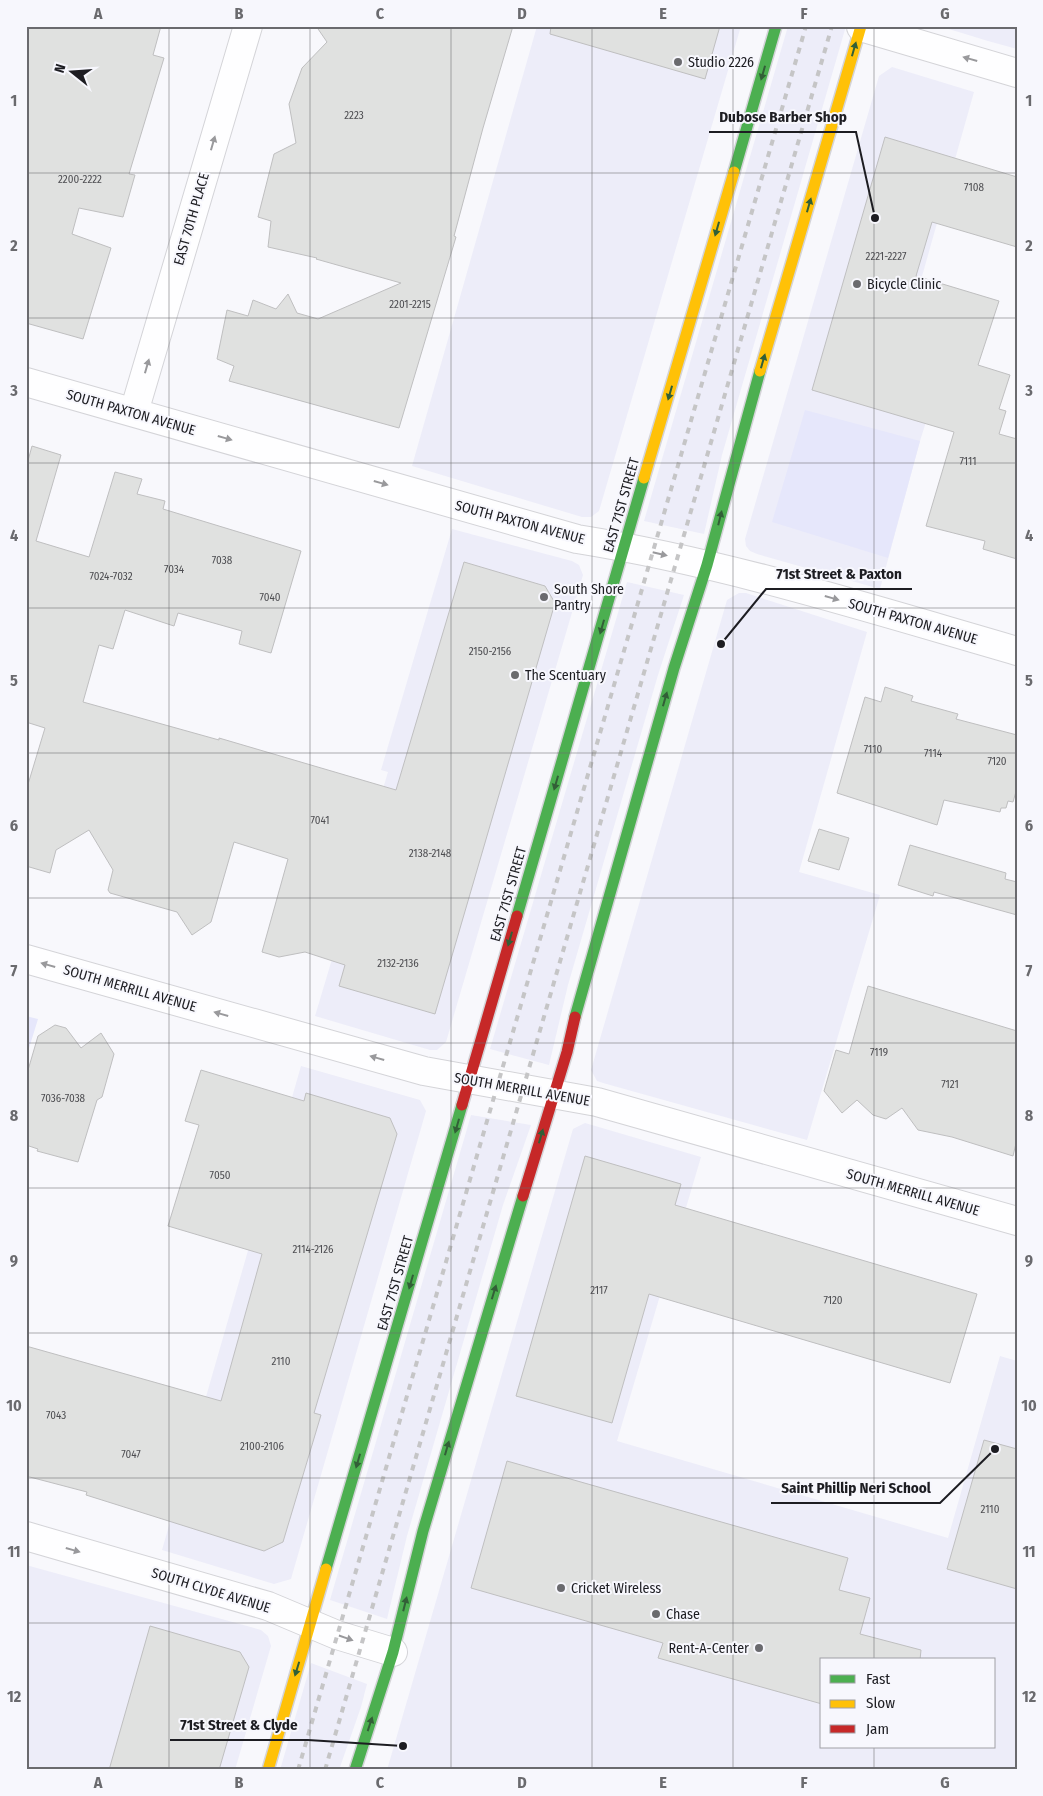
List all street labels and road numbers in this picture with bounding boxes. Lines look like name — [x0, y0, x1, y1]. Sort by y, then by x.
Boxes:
street label: EAST 70TH PLACE — [170, 171, 213, 267]
street label: SOUTH PAXTON AVENUE — [64, 386, 198, 439]
street label: EAST 71ST STREET — [600, 455, 643, 555]
street label: SOUTH PAXTON AVENUE — [453, 497, 587, 548]
street label: SOUTH PAXTON AVENUE — [846, 595, 980, 648]
street label: EAST 71ST STREET — [487, 844, 530, 944]
street label: SOUTH MERRILL AVENUE — [61, 961, 199, 1016]
street label: SOUTH MERRILL AVENUE — [453, 1069, 592, 1110]
street label: SOUTH MERRILL AVENUE — [844, 1165, 982, 1220]
street label: EAST 71ST STREET — [374, 1233, 417, 1333]
street label: SOUTH CLYDE AVENUE — [149, 1564, 273, 1617]

